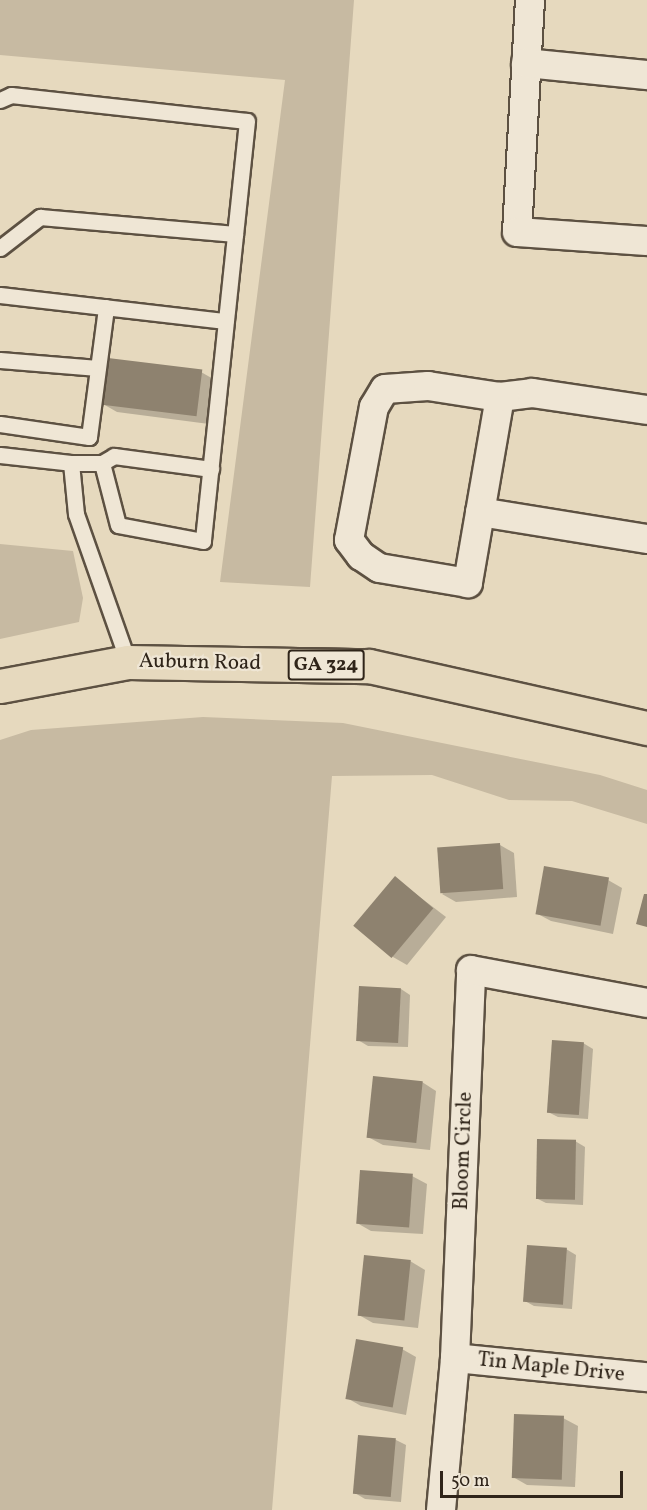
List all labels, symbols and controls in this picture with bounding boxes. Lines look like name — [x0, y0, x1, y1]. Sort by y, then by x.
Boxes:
road number: GA 324 — [287, 648, 365, 682]
street label: Auburn Road — [139, 649, 261, 677]
street label: Bloom Circle — [449, 1091, 479, 1211]
street label: Tin Maple Drive — [476, 1348, 626, 1388]
scale bar — [443, 1459, 626, 1497]
text: 50 m — [451, 1469, 490, 1494]

